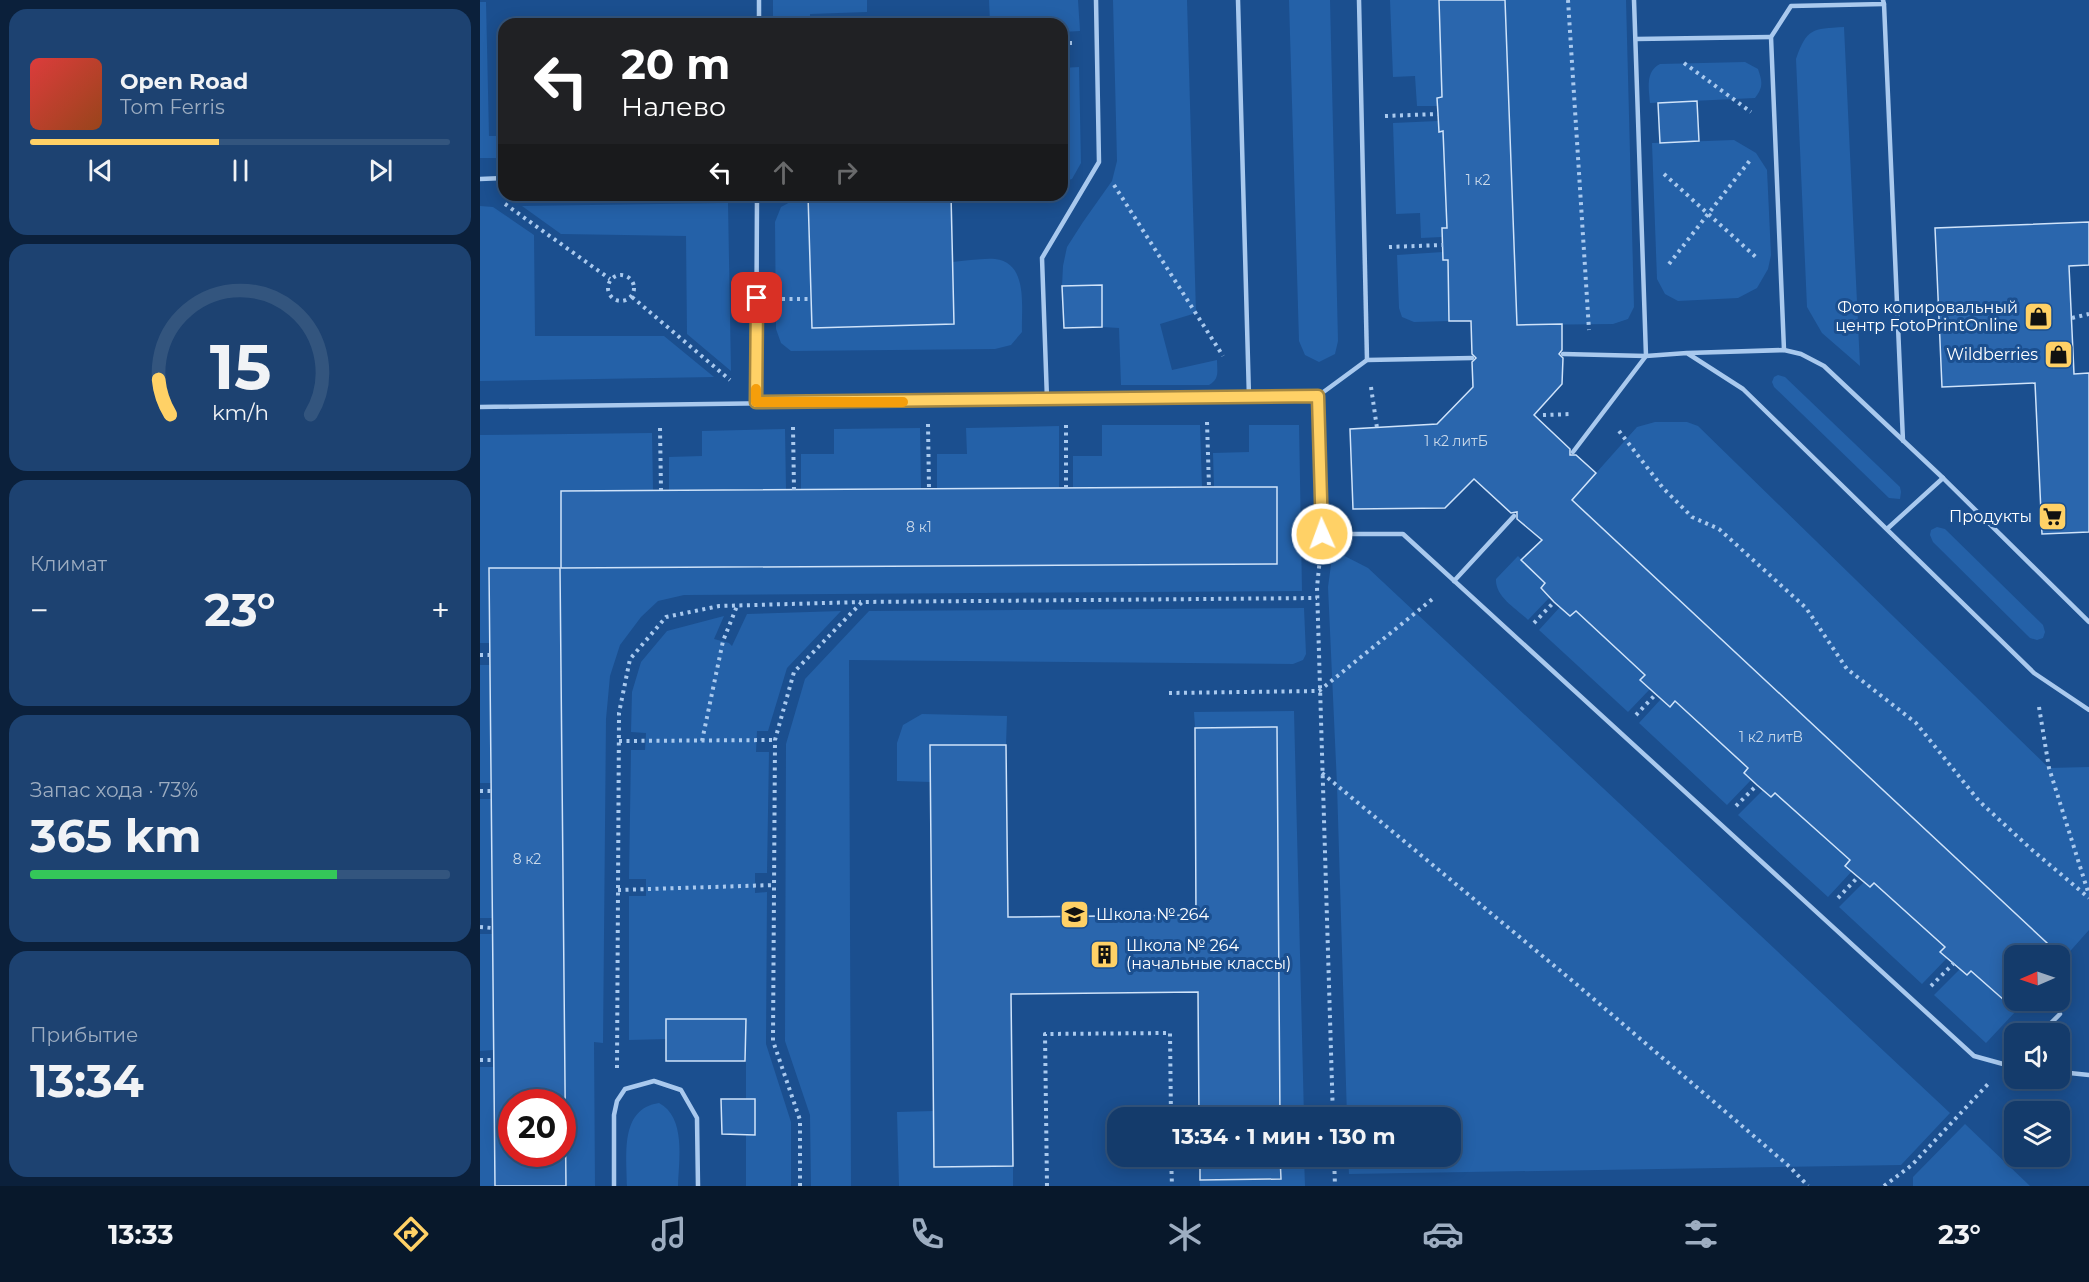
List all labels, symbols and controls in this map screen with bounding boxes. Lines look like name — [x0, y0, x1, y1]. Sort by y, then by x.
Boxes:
text: 20 m — [621, 38, 730, 90]
icon: left — [522, 42, 600, 120]
text: Open Road — [120, 68, 248, 95]
text: Налево — [621, 90, 726, 123]
text: Tom Ferris — [120, 95, 225, 119]
icon: previous — [84, 154, 117, 187]
icon: pause — [224, 154, 257, 187]
icon: next — [364, 154, 397, 187]
icon: left — [704, 156, 737, 189]
icon: ahead — [767, 156, 800, 189]
icon: right — [830, 156, 863, 189]
house number: 1 к2 — [1466, 171, 1490, 189]
pin — [731, 272, 782, 323]
icon: arrive — [740, 281, 773, 314]
place label: Фото копировальный центр FotoPrintOnline — [1835, 298, 2018, 335]
shop icon: Фото копировальный центр FotoPrintOnline — [2023, 300, 2055, 332]
text: 15 — [209, 329, 271, 405]
shop icon: Wildberries — [2043, 338, 2075, 370]
place label: Wildberries — [1946, 345, 2038, 364]
text: km/h — [211, 399, 269, 425]
house number: 1 к2 литБ — [1424, 432, 1488, 450]
supermarket icon: Продукты — [2037, 500, 2069, 532]
position arrow — [1290, 502, 1354, 566]
place label: Продукты — [1949, 507, 2032, 526]
house number: 8 к1 — [906, 518, 932, 536]
text: Климат — [30, 552, 107, 576]
text: 23° — [204, 582, 276, 637]
text: − — [30, 590, 49, 630]
text: + — [431, 590, 450, 630]
house number: 1 к2 литВ — [1739, 728, 1803, 746]
text: Запас хода · 73% — [30, 778, 198, 802]
text: 365 km — [30, 808, 201, 863]
house number: 8 к2 — [513, 850, 541, 868]
school or university icon: Школа № 264 — [1059, 898, 1091, 930]
place label: Школа № 264 — [1096, 905, 1209, 924]
place label: Школа № 264 (начальные классы) — [1126, 936, 1291, 973]
building icon: Школа № 264 (начальные классы) — [1089, 938, 1121, 970]
north arrow — [2004, 945, 2070, 1011]
map controls — [2004, 945, 2070, 1167]
text: Прибытие — [30, 1023, 138, 1047]
button: sound — [2004, 1023, 2070, 1089]
text: 13:34 — [30, 1053, 144, 1108]
speed limit sign: 20 — [498, 1089, 576, 1167]
button: layers — [2004, 1101, 2070, 1167]
text: 13:34 · 1 мин · 130 m — [1172, 1123, 1396, 1150]
icon: directions — [390, 1213, 432, 1255]
icon: music — [648, 1213, 690, 1255]
icon: phone — [906, 1213, 948, 1255]
icon: climate — [1164, 1213, 1206, 1255]
icon: car — [1422, 1213, 1464, 1255]
icon: filters — [1680, 1213, 1722, 1255]
text: 13:33 — [108, 1218, 174, 1251]
text: 23° — [1938, 1218, 1981, 1251]

